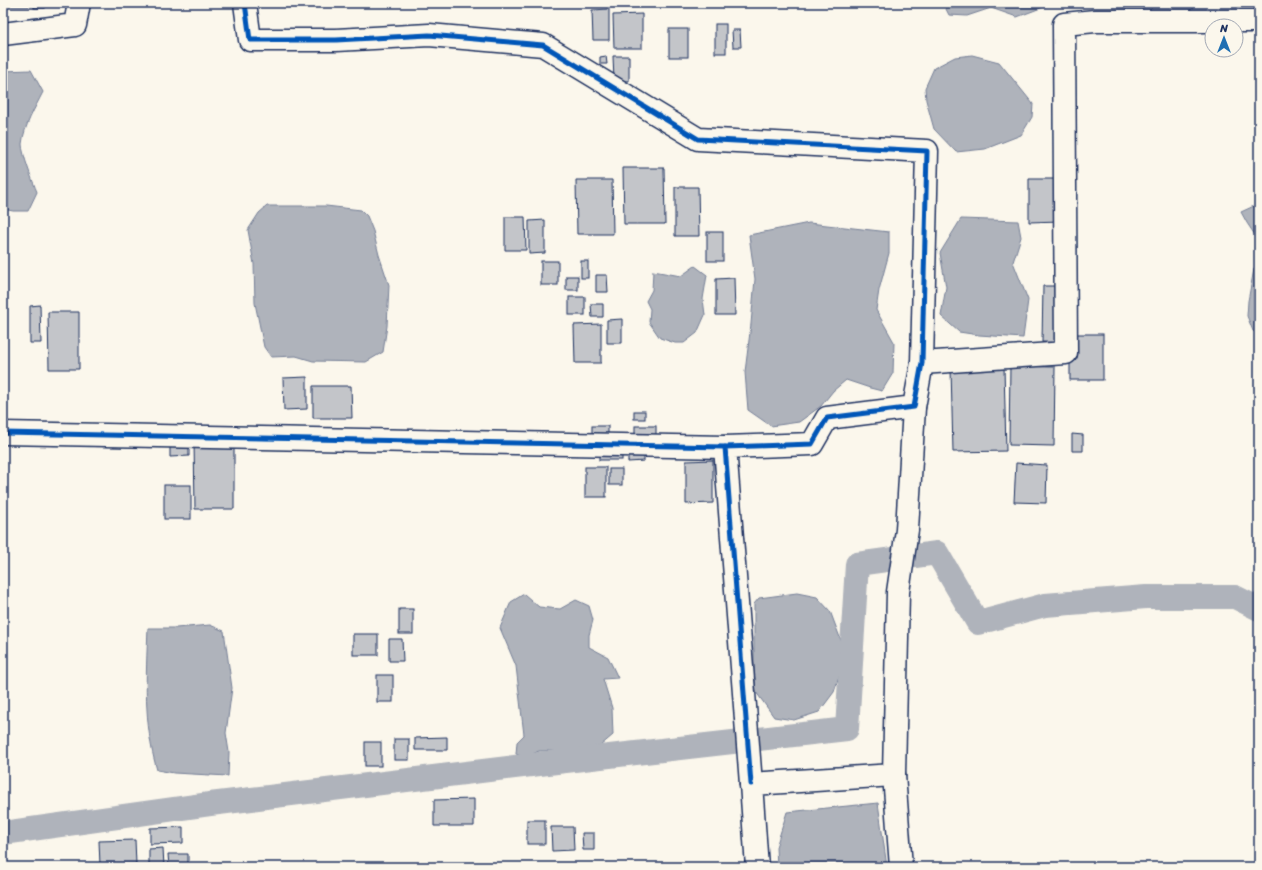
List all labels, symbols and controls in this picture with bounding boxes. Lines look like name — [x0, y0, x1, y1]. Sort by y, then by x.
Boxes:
north arrow — [1204, 18, 1244, 58]
text: N — [1219, 19, 1228, 38]

